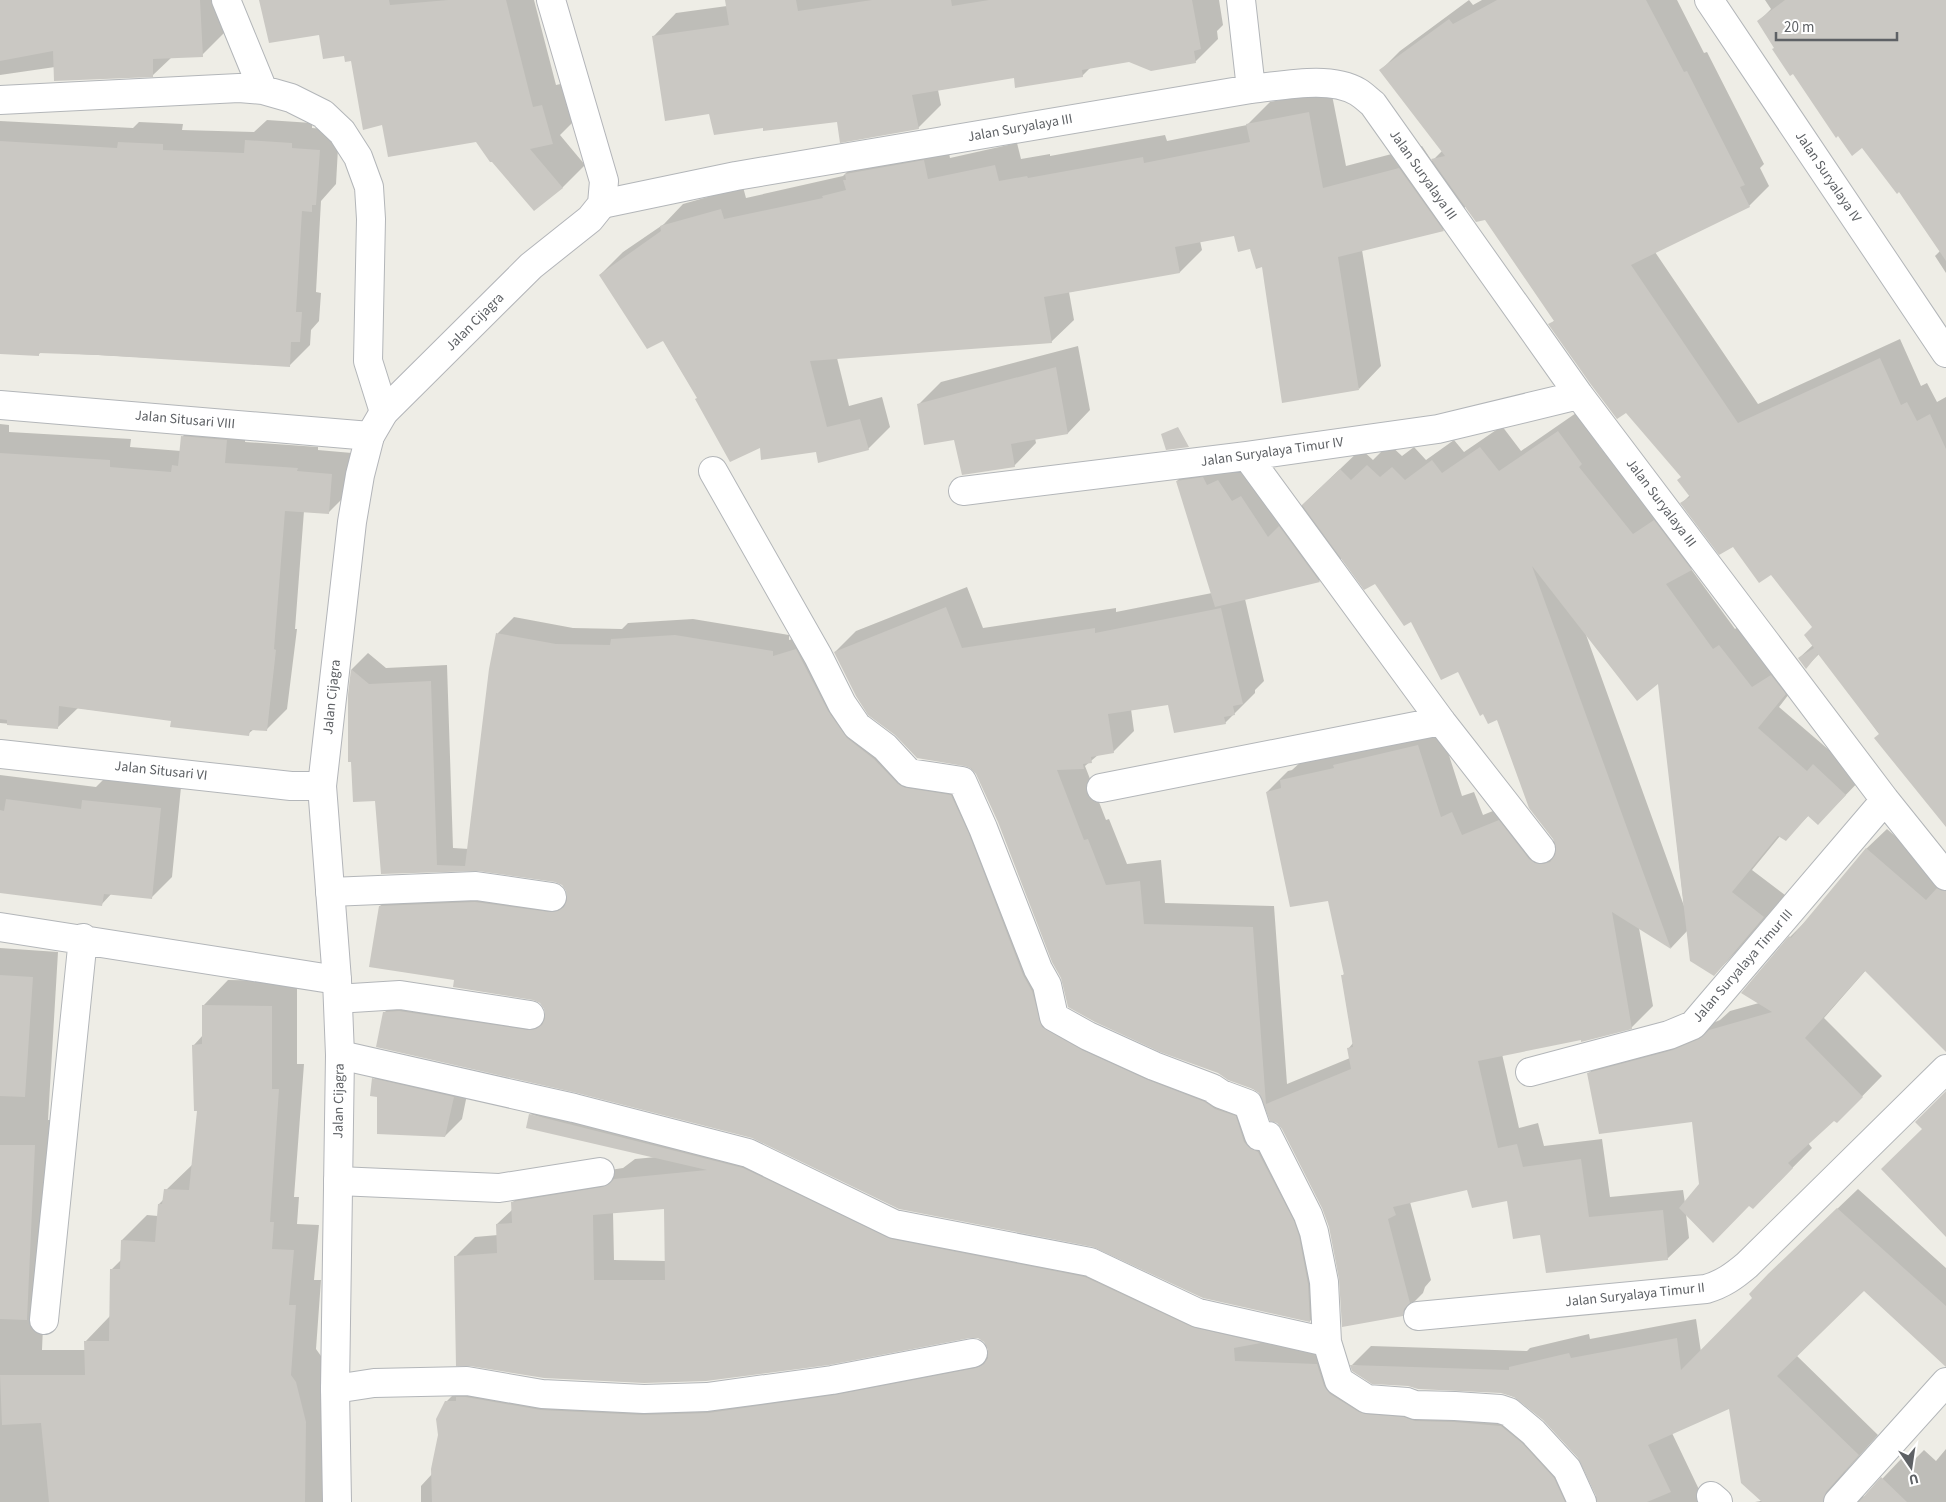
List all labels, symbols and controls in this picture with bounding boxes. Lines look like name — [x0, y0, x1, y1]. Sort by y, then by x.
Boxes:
scale bar — [1776, 10, 1897, 42]
text: 20 m — [1784, 17, 1814, 38]
street label: Jalan Suryalaya III — [966, 109, 1074, 147]
street label: Jalan Suryalaya III — [1384, 126, 1462, 224]
street label: Jalan Suryalaya IV — [1790, 127, 1866, 227]
street label: Jalan Cijagra — [441, 288, 509, 356]
street label: Jalan Situsari VIII — [134, 406, 236, 434]
street label: Jalan Suryalaya Timur IV — [1199, 432, 1345, 472]
street label: Jalan Suryalaya III — [1621, 455, 1701, 551]
street label: Jalan Cijagra — [318, 658, 346, 736]
street label: Jalan Situsari VI — [114, 756, 208, 786]
street label: Jalan Suryalaya Timur III — [1688, 905, 1798, 1027]
street label: Jalan Cijagra — [328, 1063, 350, 1139]
street label: Jalan Suryalaya Timur II — [1564, 1278, 1706, 1312]
north arrow — [1886, 1442, 1936, 1492]
text: U — [1907, 1468, 1920, 1489]

